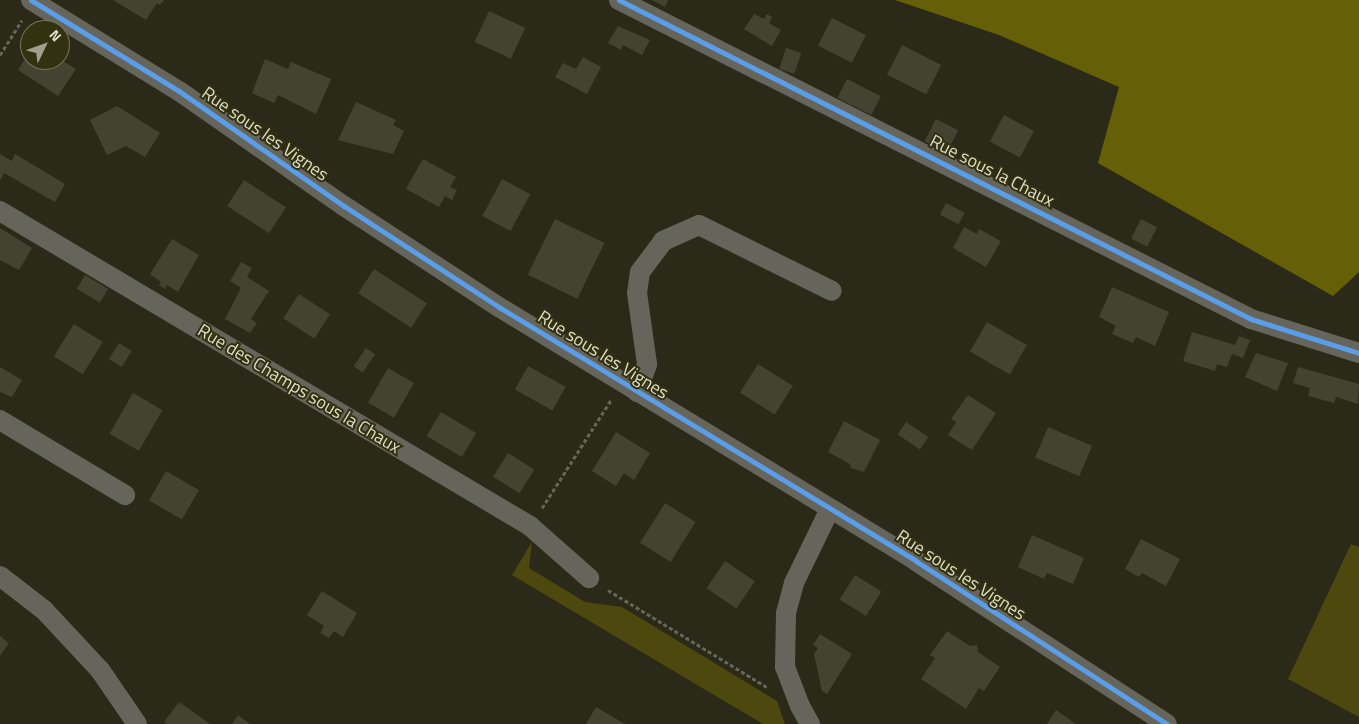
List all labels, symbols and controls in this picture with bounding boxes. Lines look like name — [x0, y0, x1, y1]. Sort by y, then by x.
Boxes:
north arrow — [20, 20, 70, 70]
text: N — [45, 25, 67, 46]
street label: Rue sous les Vignes — [197, 82, 333, 186]
street label: Rue sous la Chaux — [926, 130, 1058, 212]
street label: Rue sous les Vignes — [534, 306, 672, 404]
street label: Rue des Champs sous la Chaux — [194, 320, 404, 458]
street label: Rue sous les Vignes — [892, 525, 1030, 625]

